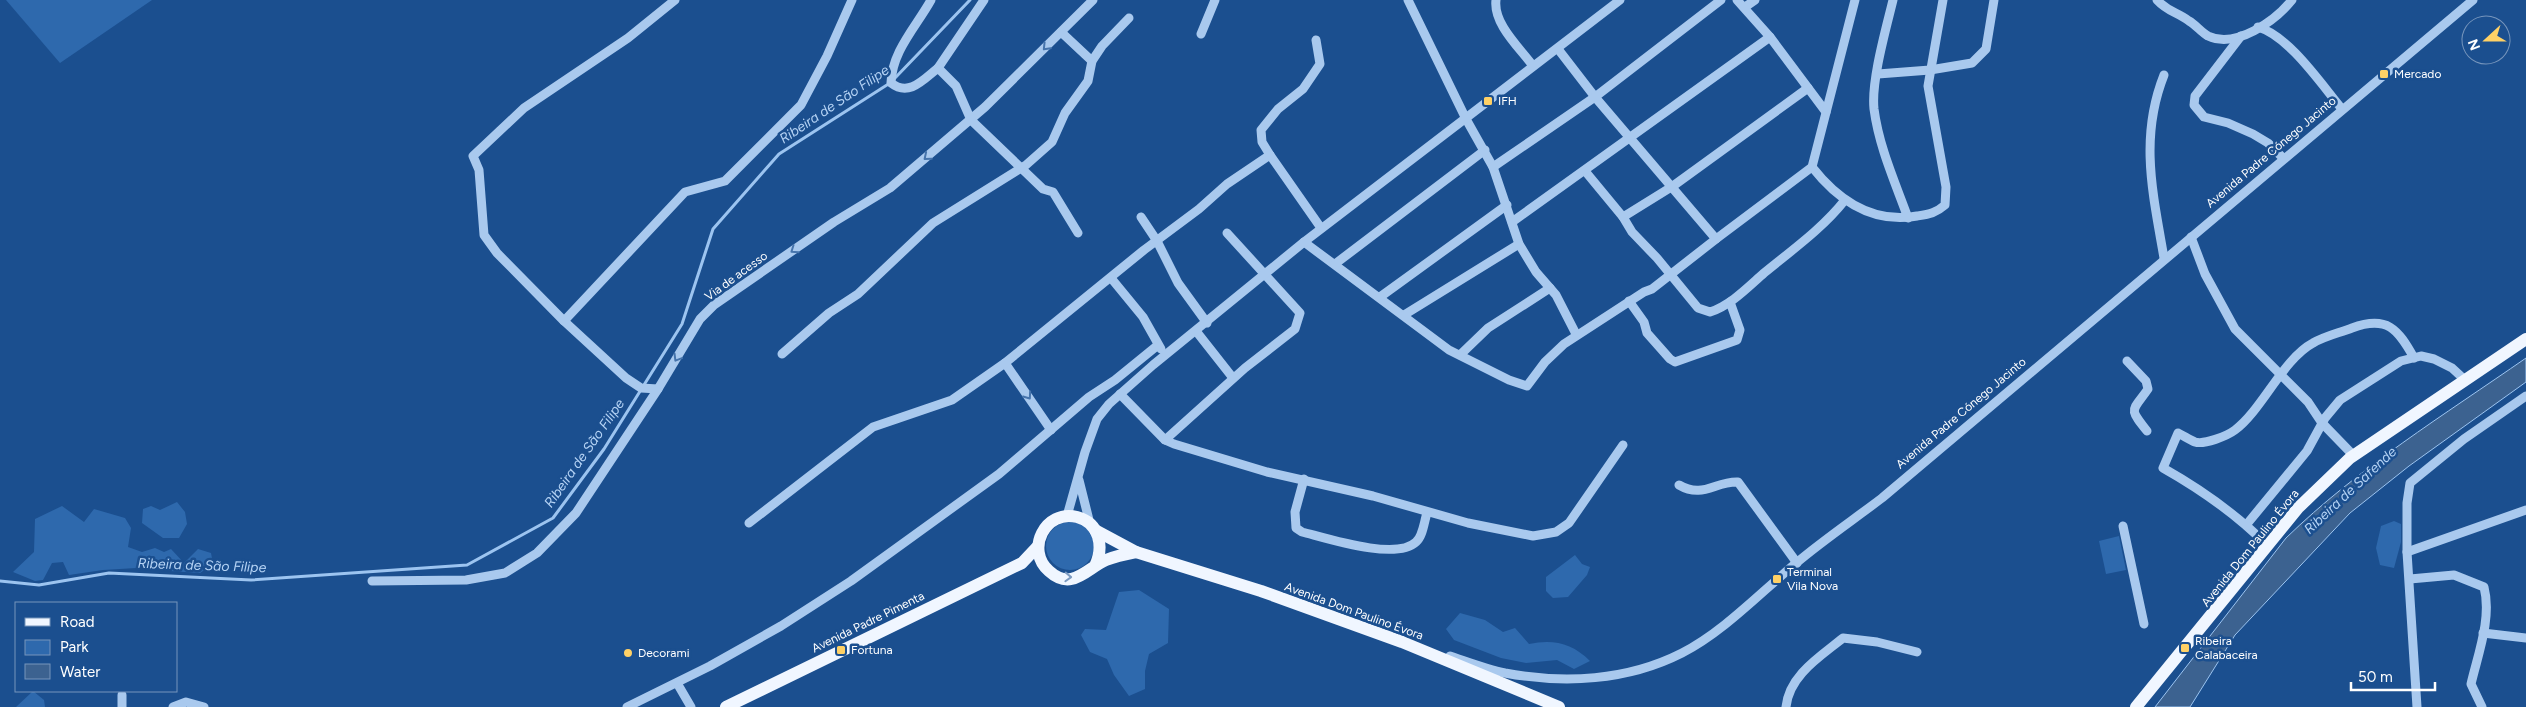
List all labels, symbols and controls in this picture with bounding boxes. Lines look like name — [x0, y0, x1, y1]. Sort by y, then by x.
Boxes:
north arrow — [2461, 15, 2511, 65]
text: N — [2464, 36, 2484, 53]
one-way arrow — [1043, 42, 1052, 51]
water label: Ribeira de São Filipe — [776, 61, 893, 147]
place label: Mercado — [2394, 67, 2441, 81]
marker: Mercado — [2378, 68, 2390, 80]
street label: Avenida Padre Cónego Jacinto — [2203, 93, 2339, 211]
place label: IFH — [1498, 94, 1517, 108]
marker: IFH — [1482, 95, 1494, 107]
one-way arrow — [924, 152, 933, 160]
one-way arrow — [790, 244, 800, 253]
street label: Via de acesso — [702, 249, 770, 303]
one-way arrow — [674, 353, 684, 362]
street label: Avenida Padre Cónego Jacinto — [1893, 354, 2029, 472]
one-way arrow — [1022, 390, 1031, 400]
water label: Ribeira de São Filipe — [541, 395, 628, 511]
water label: Ribeira de Safende — [2301, 443, 2400, 538]
street label: Avenida Dom Paulino Évora — [2198, 487, 2302, 609]
water label: Ribeira de São Filipe — [137, 555, 267, 576]
place label: Terminal Vila Nova — [1787, 565, 1838, 593]
one-way arrow — [1065, 572, 1073, 583]
marker: Terminal Vila Nova — [1771, 573, 1783, 585]
street label: Avenida Dom Paulino Évora — [1283, 579, 1425, 643]
street label: Avenida Padre Pimenta — [809, 589, 927, 655]
legend — [15, 602, 178, 692]
text: Road — [60, 613, 95, 631]
place label: Ribeira Calabaceira — [2195, 634, 2258, 662]
text: Park — [60, 638, 89, 656]
marker: Ribeira Calabaceira — [2179, 642, 2191, 654]
place label: Fortuna — [851, 643, 893, 657]
marker: Fortuna — [835, 644, 847, 656]
place label: Decorami — [638, 646, 689, 660]
marker: Decorami — [622, 647, 634, 659]
scale bar — [2351, 660, 2435, 692]
text: Water — [60, 663, 100, 681]
text: 50 m — [2358, 668, 2393, 686]

